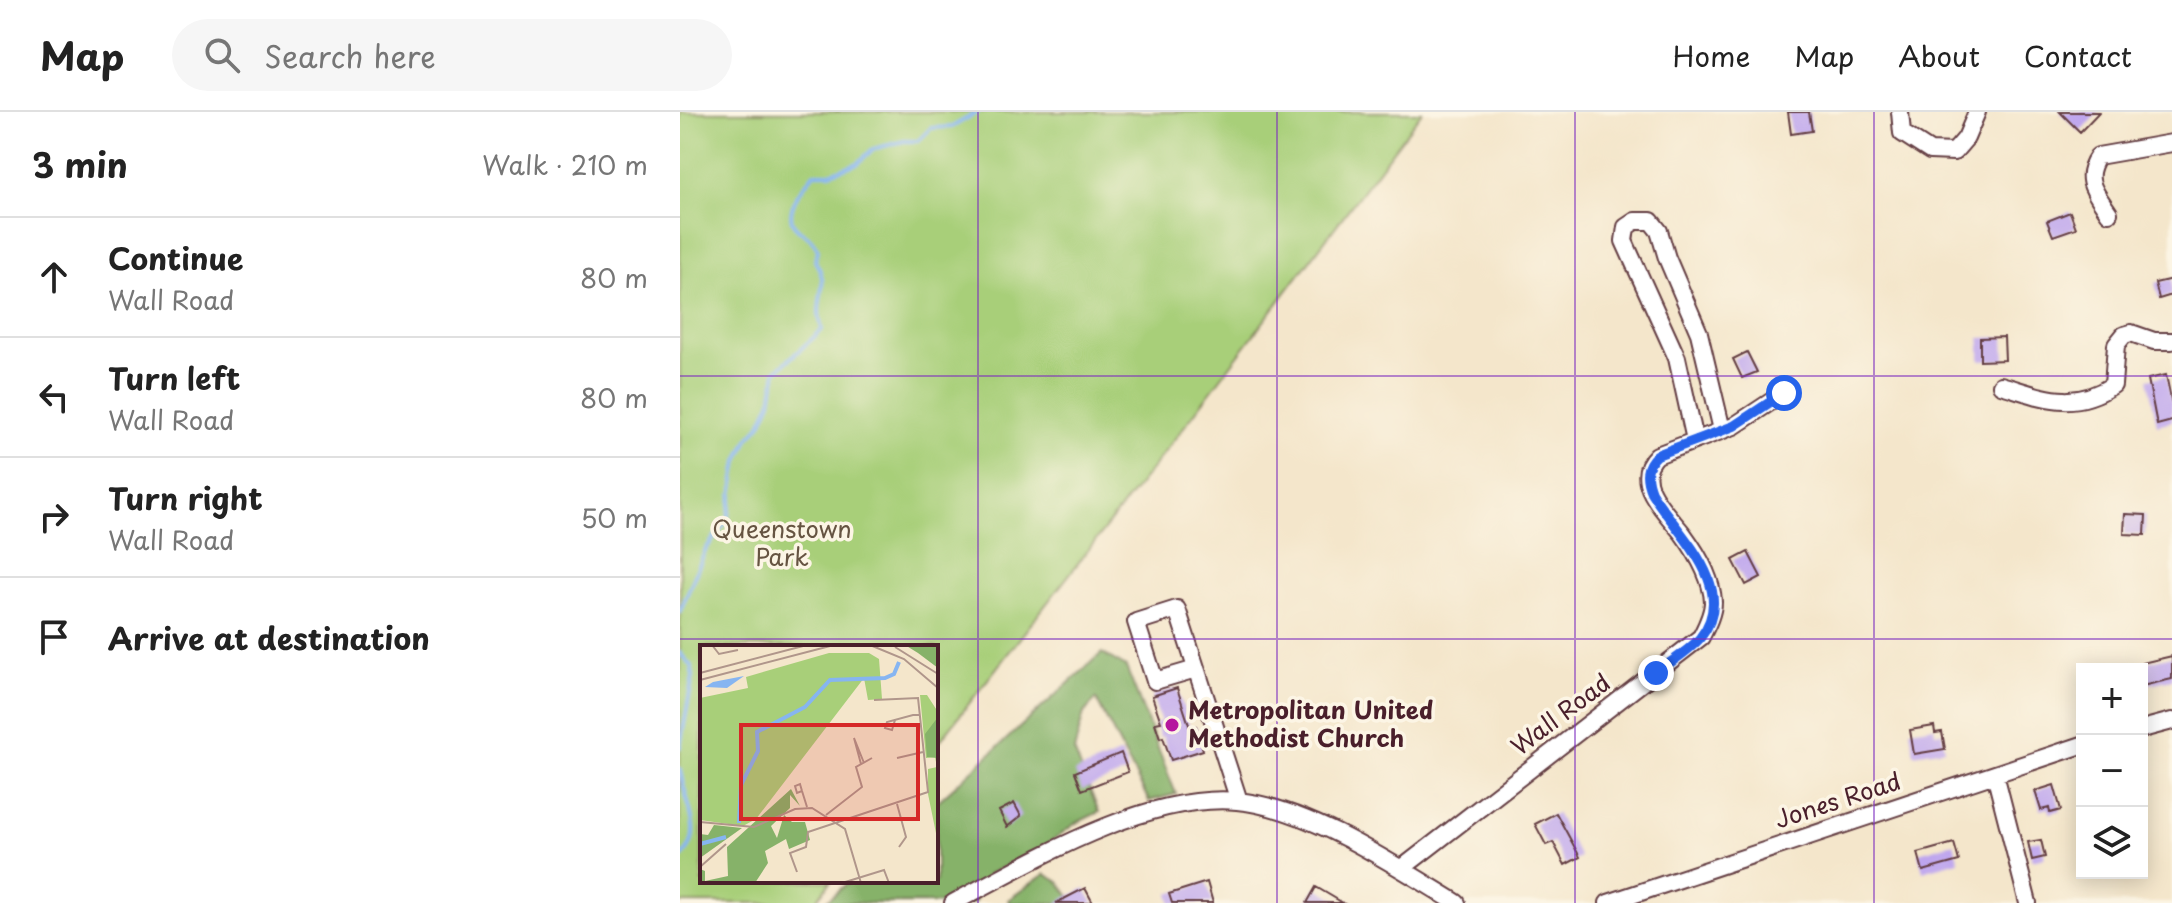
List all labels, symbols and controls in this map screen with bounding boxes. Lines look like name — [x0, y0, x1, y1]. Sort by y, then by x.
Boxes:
search box — [172, 19, 732, 91]
text: Map — [40, 27, 124, 84]
icon: search — [200, 33, 244, 77]
text: Search here — [264, 33, 436, 78]
text: Home — [1672, 34, 1750, 77]
text: Map — [1794, 34, 1854, 77]
text: About — [1898, 34, 1980, 77]
text: Contact — [2024, 34, 2132, 77]
text: 3 min — [32, 138, 128, 190]
text: Walk · 210 m — [482, 145, 648, 184]
text: Continue — [108, 235, 243, 280]
icon: ahead — [32, 255, 76, 299]
text: 80 m — [580, 258, 648, 297]
text: Wall Road — [108, 280, 234, 319]
text: Turn left — [108, 355, 240, 400]
icon: left — [32, 375, 76, 419]
route start — [1766, 375, 1802, 411]
text: 80 m — [580, 378, 648, 417]
text: Wall Road — [108, 400, 234, 439]
text: Turn right — [108, 475, 263, 520]
icon: right — [32, 495, 76, 539]
text: 50 m — [581, 498, 648, 537]
park label: Queenstown Park — [712, 510, 852, 574]
text: Wall Road — [108, 520, 234, 559]
icon: arrive — [32, 615, 76, 659]
text: Arrive at destination — [108, 615, 430, 660]
inset map — [700, 645, 938, 883]
route end — [1638, 655, 1674, 691]
map controls — [2076, 663, 2148, 879]
button: + — [2076, 663, 2148, 735]
street label: Wall Road — [1502, 664, 1617, 763]
place label: Metropolitan United Methodist Church — [1188, 691, 1433, 755]
marker: Metropolitan United Methodist Church — [1163, 716, 1181, 734]
button: − — [2076, 735, 2148, 807]
street label: Jones Road — [1770, 762, 1905, 836]
button: layers — [2076, 807, 2148, 879]

